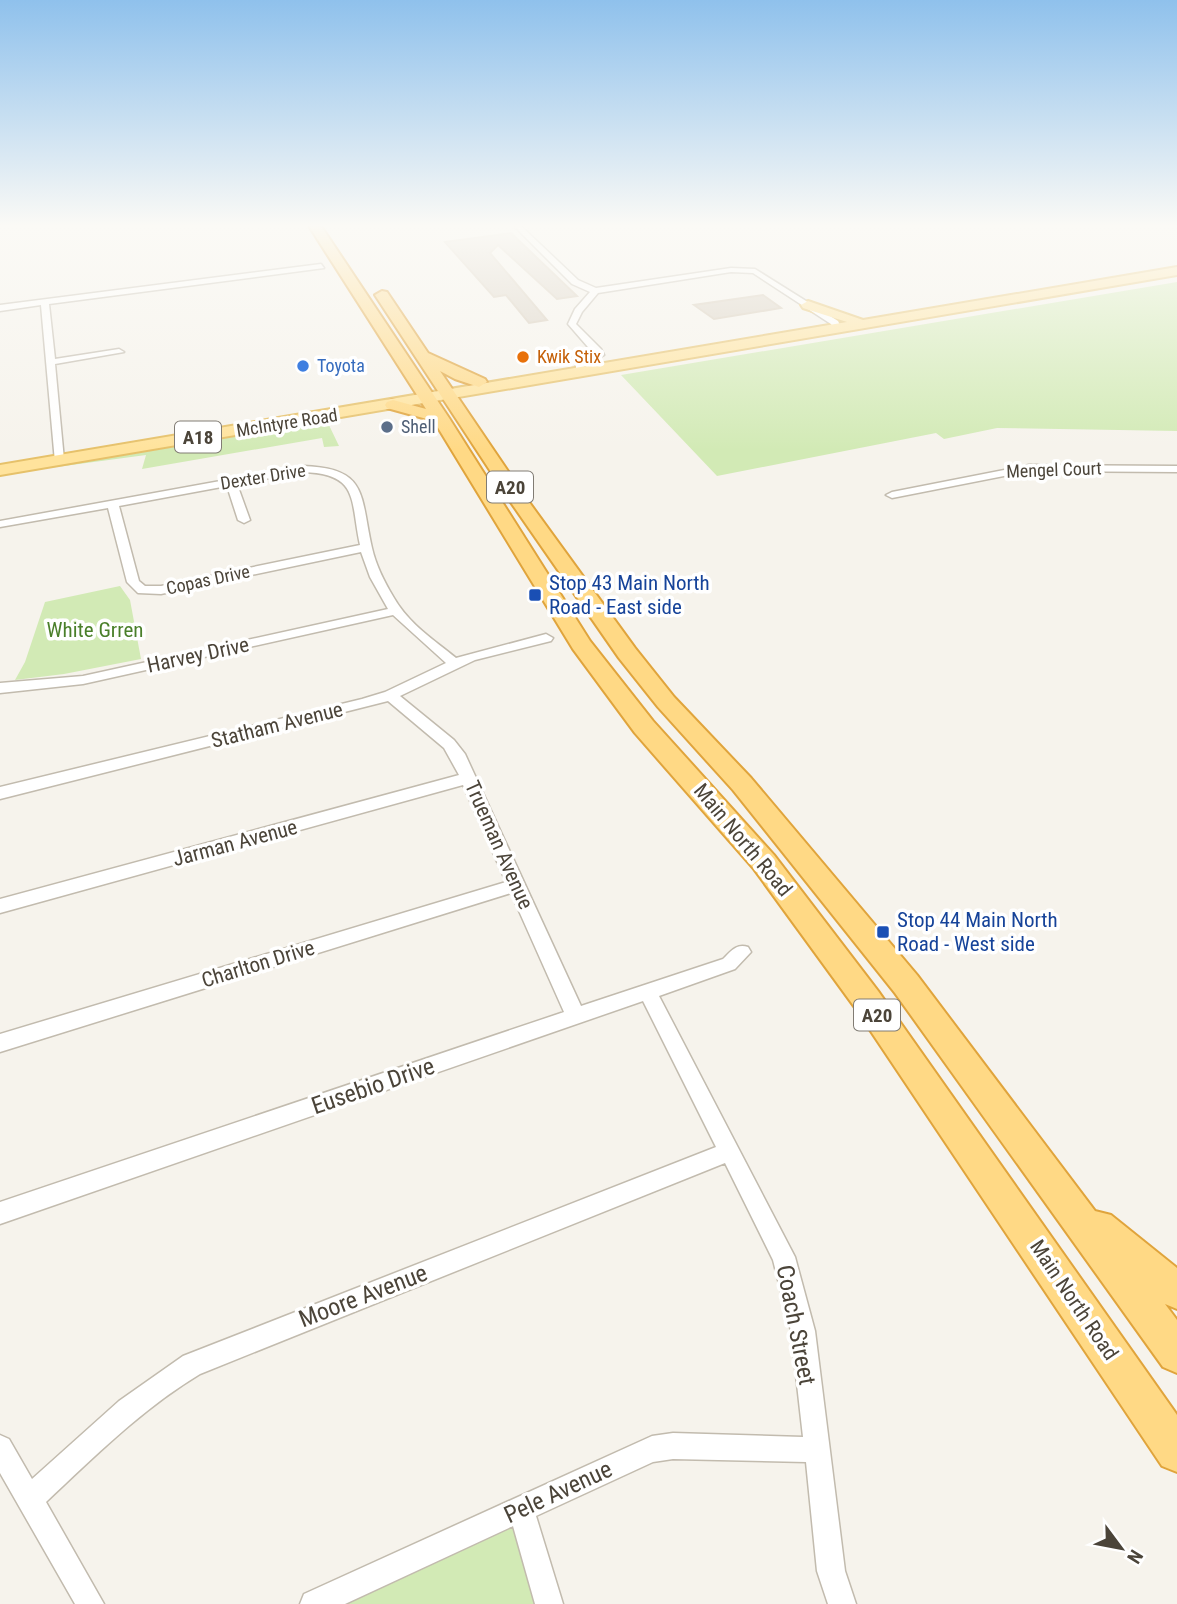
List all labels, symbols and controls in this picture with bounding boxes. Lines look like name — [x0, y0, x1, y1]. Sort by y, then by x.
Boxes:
place label: Kwik Stix — [537, 346, 601, 367]
marker: Kwik Stix — [515, 349, 531, 365]
place label: Toyota — [317, 355, 365, 376]
marker: Toyota — [295, 358, 311, 374]
street label: McIntyre Road — [235, 404, 339, 441]
place label: Shell — [401, 416, 436, 437]
marker: Shell — [379, 419, 395, 435]
road number: A18 — [175, 422, 221, 452]
street label: Mengel Court — [1006, 457, 1102, 482]
street label: Dexter Drive — [219, 459, 307, 494]
road number: A20 — [487, 472, 533, 502]
street label: Copas Drive — [164, 560, 252, 599]
place label: Stop 43 Main North Road - East side — [549, 571, 710, 619]
marker: Stop 43 Main North Road - East side — [527, 587, 543, 603]
park label: White Grren — [47, 618, 143, 642]
street label: Harvey Drive — [145, 632, 251, 678]
street label: Statham Avenue — [209, 697, 345, 753]
street label: Trueman Avenue — [460, 777, 538, 913]
street label: Main North Road — [689, 779, 797, 901]
street label: Jarman Avenue — [170, 815, 300, 871]
place label: Stop 44 Main North Road - West side — [897, 908, 1058, 956]
marker: Stop 44 Main North Road - West side — [875, 924, 891, 940]
street label: Charlton Drive — [199, 935, 317, 993]
road number: A20 — [854, 1000, 900, 1030]
street label: Eusebio Drive — [308, 1052, 438, 1120]
street label: Main North Road — [1025, 1235, 1123, 1365]
street label: Moore Avenue — [295, 1259, 431, 1333]
street label: Coach Street — [771, 1263, 821, 1387]
street label: Pele Avenue — [500, 1455, 616, 1529]
north arrow — [1086, 1513, 1156, 1583]
text: N — [1122, 1546, 1148, 1568]

